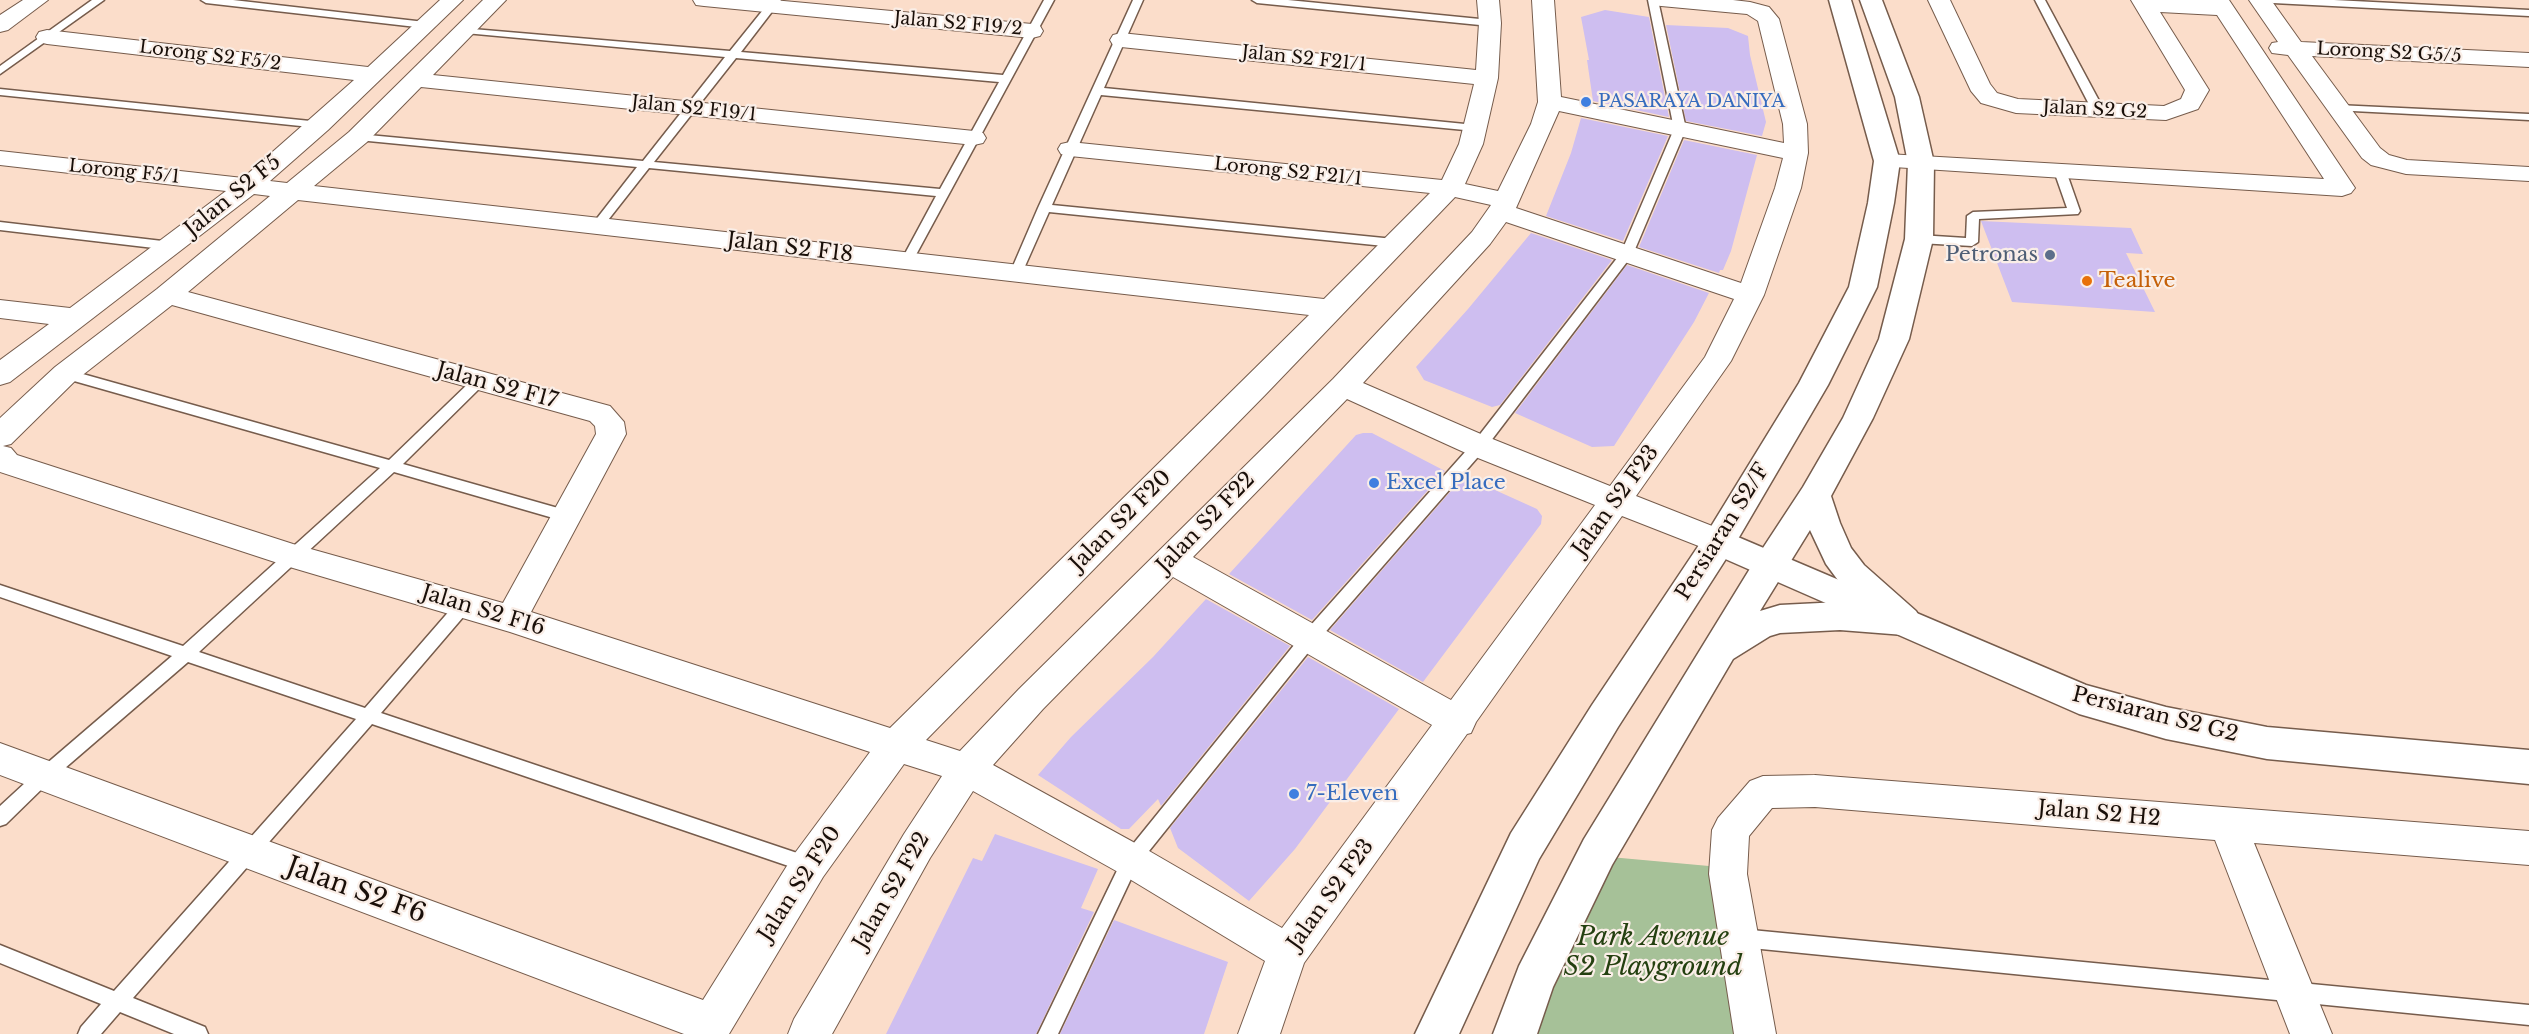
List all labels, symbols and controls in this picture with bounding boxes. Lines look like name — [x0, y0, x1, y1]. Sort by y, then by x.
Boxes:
street label: Jalan S2 F19/2 — [893, 8, 1023, 40]
street label: Lorong S2 F5/2 — [138, 37, 282, 75]
street label: Lorong S2 G5/5 — [2316, 38, 2462, 68]
street label: Jalan S2 F21/1 — [1241, 42, 1367, 76]
place label: PASARAYA DANIYA — [1598, 91, 1785, 113]
street label: Jalan S2 F19/1 — [630, 92, 758, 126]
marker: PASARAYA DANIYA — [1579, 95, 1593, 109]
street label: Jalan S2 G2 — [2042, 96, 2148, 124]
street label: Jalan S2 F5 — [180, 150, 286, 242]
street label: Lorong S2 F21/1 — [1213, 153, 1363, 191]
street label: Lorong F5/1 — [67, 155, 181, 189]
street label: Jalan S2 F18 — [726, 228, 854, 268]
place label: Petronas — [1945, 242, 2038, 268]
marker: Petronas — [2043, 248, 2057, 262]
place label: Tealive — [2099, 268, 2176, 294]
marker: Tealive — [2080, 274, 2094, 288]
street label: Jalan S2 F17 — [434, 358, 560, 414]
street label: Jalan S2 F23 — [1567, 441, 1665, 561]
street label: Persiaran S2/F — [1671, 459, 1775, 605]
street label: Jalan S2 F20 — [1065, 465, 1177, 577]
street label: Jalan S2 F22 — [1152, 467, 1260, 579]
place label: Excel Place — [1386, 470, 1506, 496]
marker: Excel Place — [1367, 476, 1381, 490]
street label: Jalan S2 F16 — [418, 580, 548, 642]
street label: Persiaran S2 G2 — [2069, 682, 2241, 748]
place label: 7-Eleven — [1306, 781, 1398, 807]
marker: 7-Eleven — [1287, 787, 1301, 801]
street label: Jalan S2 H2 — [2037, 796, 2161, 832]
street label: Jalan S2 F20 — [753, 822, 847, 946]
street label: Jalan S2 F22 — [848, 828, 936, 954]
street label: Jalan S2 F23 — [1282, 835, 1380, 955]
street label: Jalan S2 F6 — [282, 851, 430, 931]
park label: Park Avenue S2 Playground — [1563, 922, 1743, 984]

